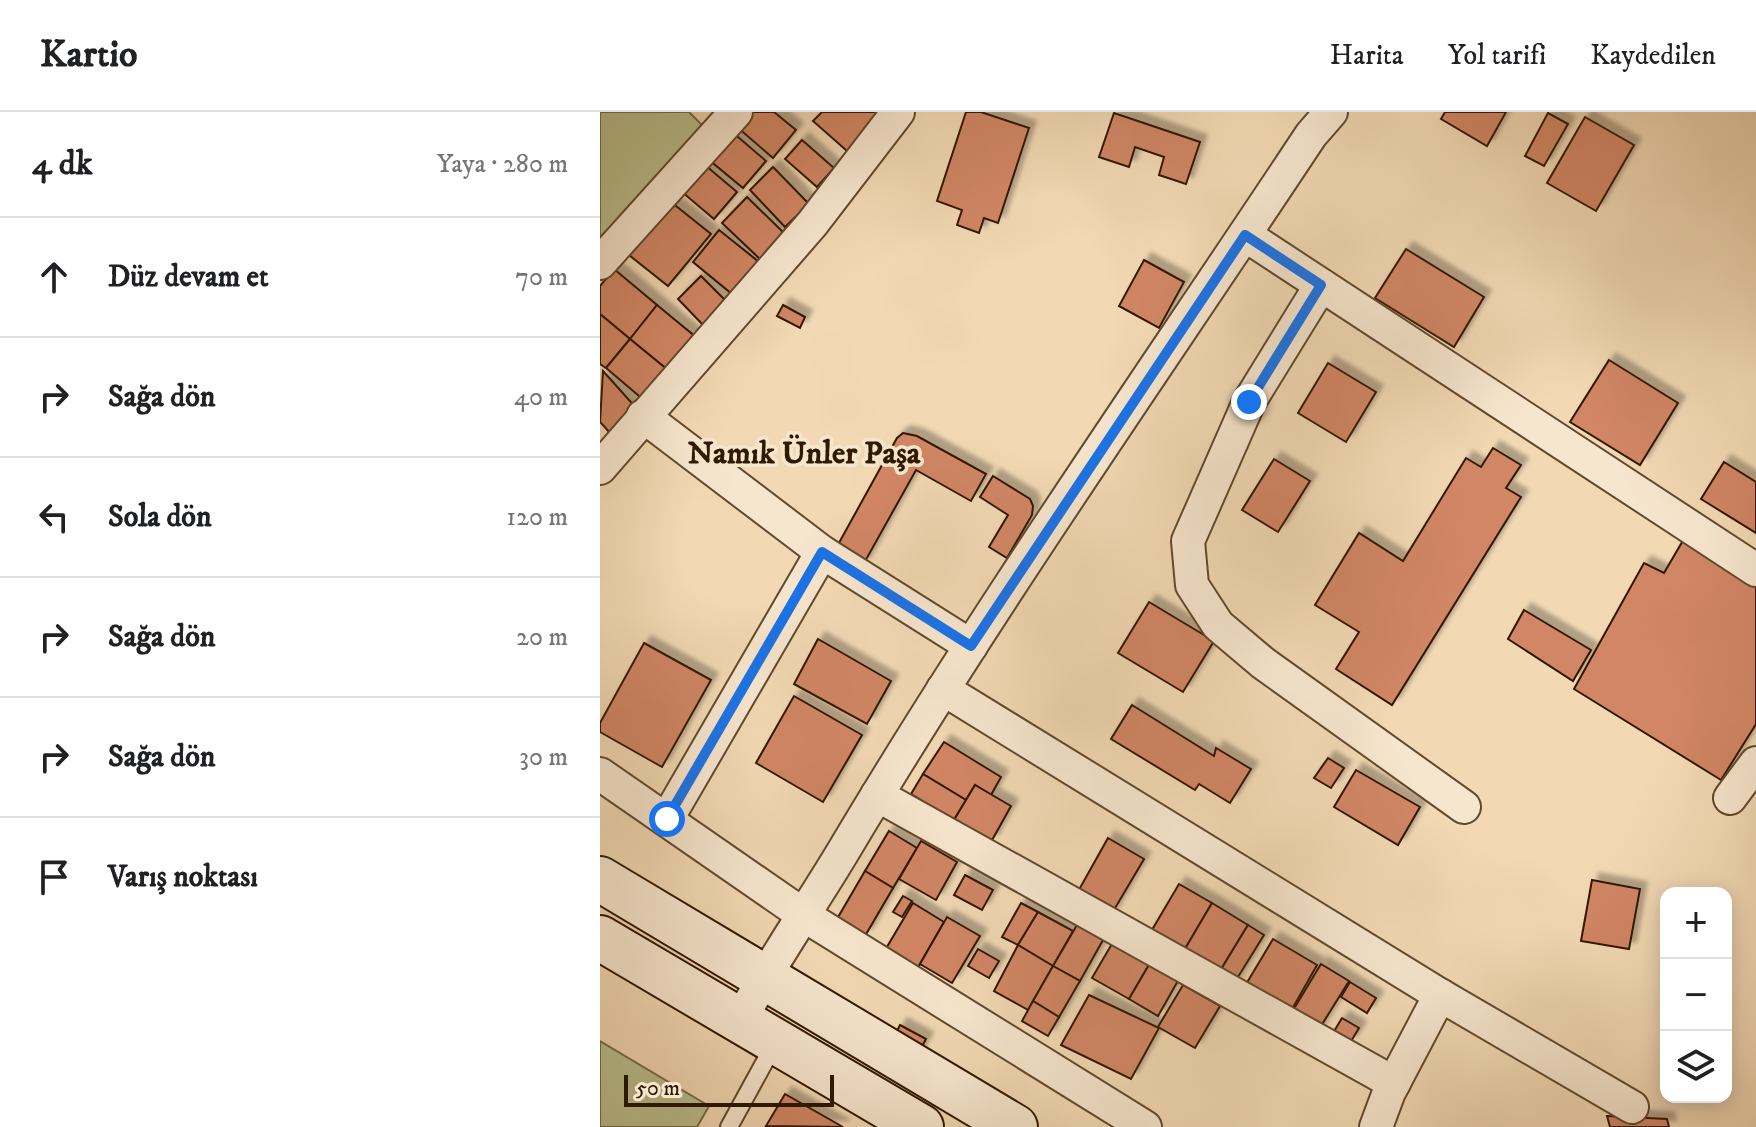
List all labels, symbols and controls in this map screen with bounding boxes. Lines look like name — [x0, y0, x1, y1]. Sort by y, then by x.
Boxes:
text: Kartio — [40, 31, 137, 79]
text: Harita — [1330, 38, 1404, 73]
text: Yol tarifi — [1448, 38, 1546, 73]
text: Kaydedilen — [1590, 38, 1716, 73]
text: 4 dk — [32, 143, 93, 185]
text: Yaya · 280 m — [437, 148, 568, 181]
icon: ahead — [32, 255, 76, 299]
text: Düz devam et — [108, 259, 269, 296]
text: 70 m — [515, 261, 568, 294]
icon: right — [32, 375, 76, 419]
text: Sağa dön — [108, 379, 216, 416]
text: 40 m — [514, 381, 568, 414]
route end — [1231, 384, 1267, 420]
district label: Namık Ünler Paşa — [688, 434, 921, 474]
icon: left — [32, 495, 76, 539]
text: Sola dön — [108, 499, 212, 536]
text: 120 m — [507, 501, 568, 534]
icon: right — [32, 615, 76, 659]
text: Sağa dön — [108, 619, 216, 656]
text: 20 m — [516, 621, 568, 654]
icon: right — [32, 735, 76, 779]
text: Sağa dön — [108, 739, 216, 776]
text: 30 m — [519, 741, 568, 774]
route start — [649, 801, 685, 837]
icon: arrive — [32, 855, 76, 899]
text: Varış noktası — [108, 859, 258, 896]
map controls — [1660, 887, 1732, 1103]
button: + — [1660, 887, 1732, 959]
button: − — [1660, 959, 1732, 1031]
button: layers — [1660, 1031, 1732, 1103]
scale bar — [624, 1071, 834, 1107]
text: 50 m — [636, 1075, 680, 1102]

